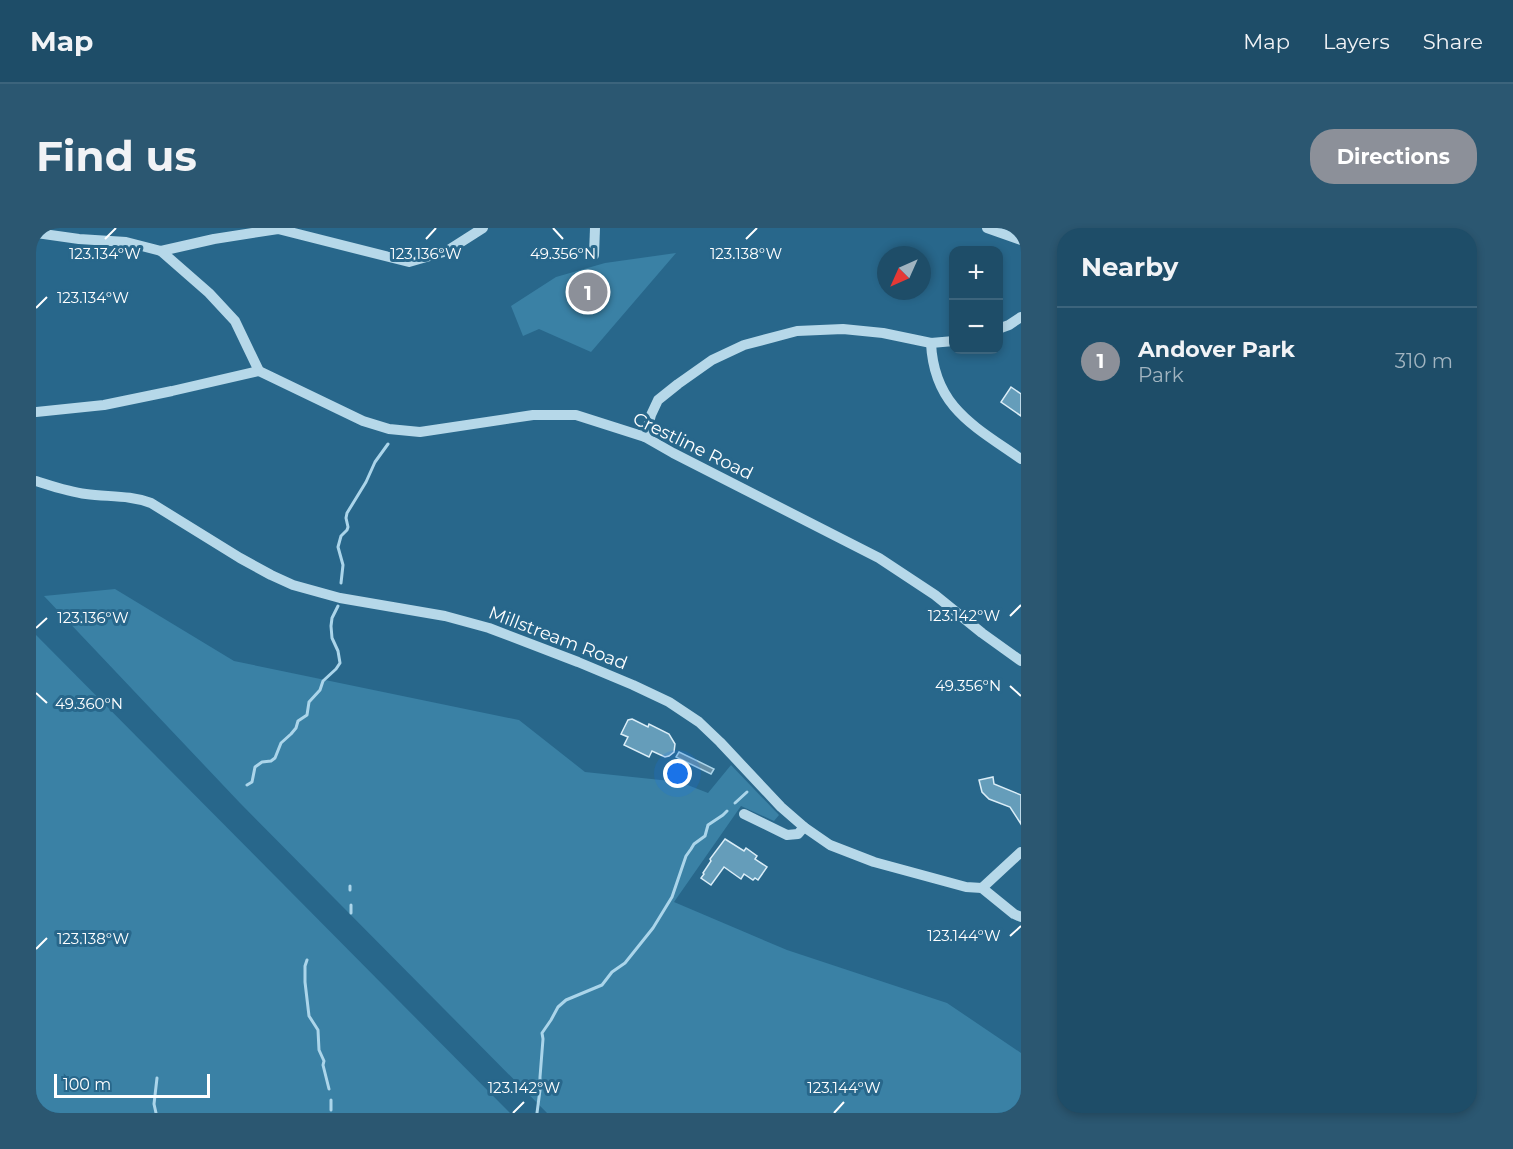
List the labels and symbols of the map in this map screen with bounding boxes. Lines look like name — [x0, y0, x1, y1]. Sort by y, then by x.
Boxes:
text: 123.134°W — [69, 244, 141, 263]
text: 123.136°W — [390, 244, 462, 263]
text: 49.356°N — [530, 244, 596, 263]
text: 123.138°W — [710, 244, 782, 263]
north arrow — [877, 246, 931, 300]
pin: 1 — [568, 270, 608, 314]
text: 123.134°W — [57, 288, 129, 307]
street label: Crestline Road — [629, 407, 757, 485]
street label: Millstream Road — [485, 601, 631, 675]
text: 123.142°W — [928, 606, 1001, 625]
text: 123.136°W — [57, 608, 129, 627]
text: 49.356°N — [935, 676, 1001, 695]
text: 49.360°N — [55, 694, 123, 713]
your location — [663, 759, 692, 788]
text: 123.144°W — [927, 926, 1001, 945]
text: 123.138°W — [57, 929, 129, 948]
scale bar — [54, 1071, 210, 1098]
text: 123.142°W — [488, 1078, 561, 1097]
text: 123.144°W — [807, 1078, 881, 1097]

